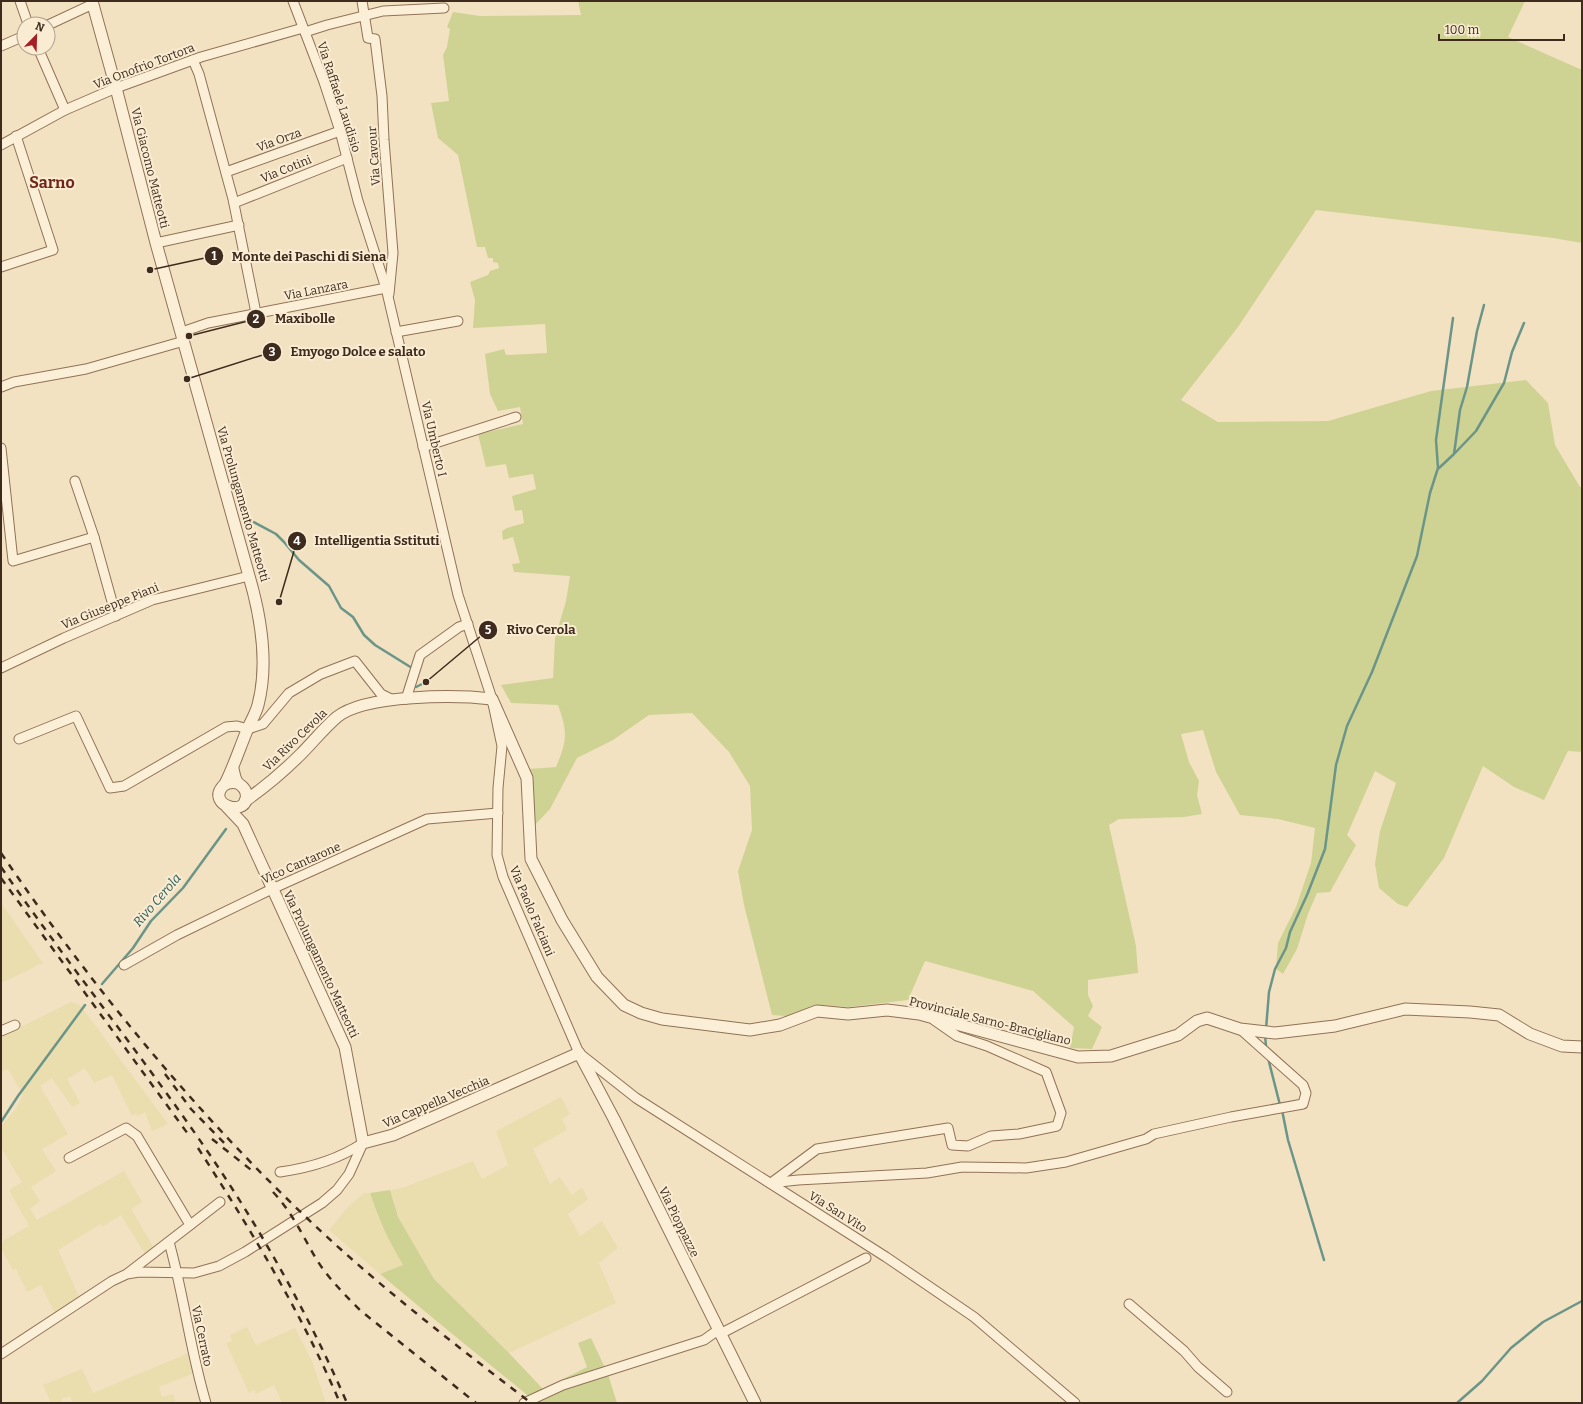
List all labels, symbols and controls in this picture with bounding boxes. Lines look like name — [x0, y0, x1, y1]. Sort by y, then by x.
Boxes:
north arrow — [16, 16, 56, 56]
scale bar — [1439, 16, 1564, 42]
text: N — [33, 20, 47, 35]
text: 100 m — [1445, 23, 1480, 37]
street label: Via Onofrio Tortora — [92, 40, 197, 92]
street label: Via Raffaele Laudisio — [315, 40, 364, 154]
street label: Via Giacomo Matteotti — [128, 106, 172, 230]
street label: Via Orza — [255, 125, 304, 155]
street label: Via Cavour — [365, 125, 383, 186]
street label: Via Cotini — [259, 152, 314, 186]
district label: Sarno — [29, 173, 75, 192]
callout: Monte dei Paschi di Siena — [204, 244, 395, 269]
text: 1 — [211, 249, 217, 263]
text: Monte dei Paschi di Siena — [232, 249, 387, 264]
street label: Via Lanzara — [283, 277, 349, 303]
callout: Maxibolle — [246, 306, 343, 331]
text: Maxibolle — [275, 311, 335, 326]
text: 2 — [253, 312, 260, 326]
callout: Emyogo Dolce e salato — [262, 339, 433, 364]
text: Emyogo Dolce e salato — [291, 344, 426, 359]
text: 3 — [269, 345, 276, 359]
street label: Via Umberto I — [419, 400, 449, 478]
street label: Via Prolungamento Matteotti — [214, 425, 272, 584]
callout: Intelligentia Sstituti — [287, 528, 448, 553]
text: Intelligentia Sstituti — [314, 533, 440, 548]
text: 4 — [293, 534, 301, 548]
street label: Via Giuseppe Piani — [59, 580, 161, 632]
callout: Rivo Cerola — [478, 617, 583, 642]
text: Rivo Cerola — [507, 622, 576, 637]
text: 5 — [485, 623, 492, 637]
street label: Via Rivo Cevola — [260, 706, 330, 774]
street label: Vico Cantarone — [259, 839, 343, 887]
street label: Via Paolo Falciani — [507, 864, 558, 959]
water label: Rivo Cerola — [130, 870, 184, 930]
street label: Via Prolungamento Matteotti — [281, 888, 362, 1040]
street label: Provinciale Sarno-Bracigliano — [908, 994, 1072, 1048]
street label: Via Cappella Vecchia — [381, 1073, 492, 1131]
street label: Via Pioppazze — [656, 1184, 702, 1260]
street label: Via San Vito — [806, 1189, 870, 1235]
street label: Via Cerrato — [189, 1304, 215, 1368]

